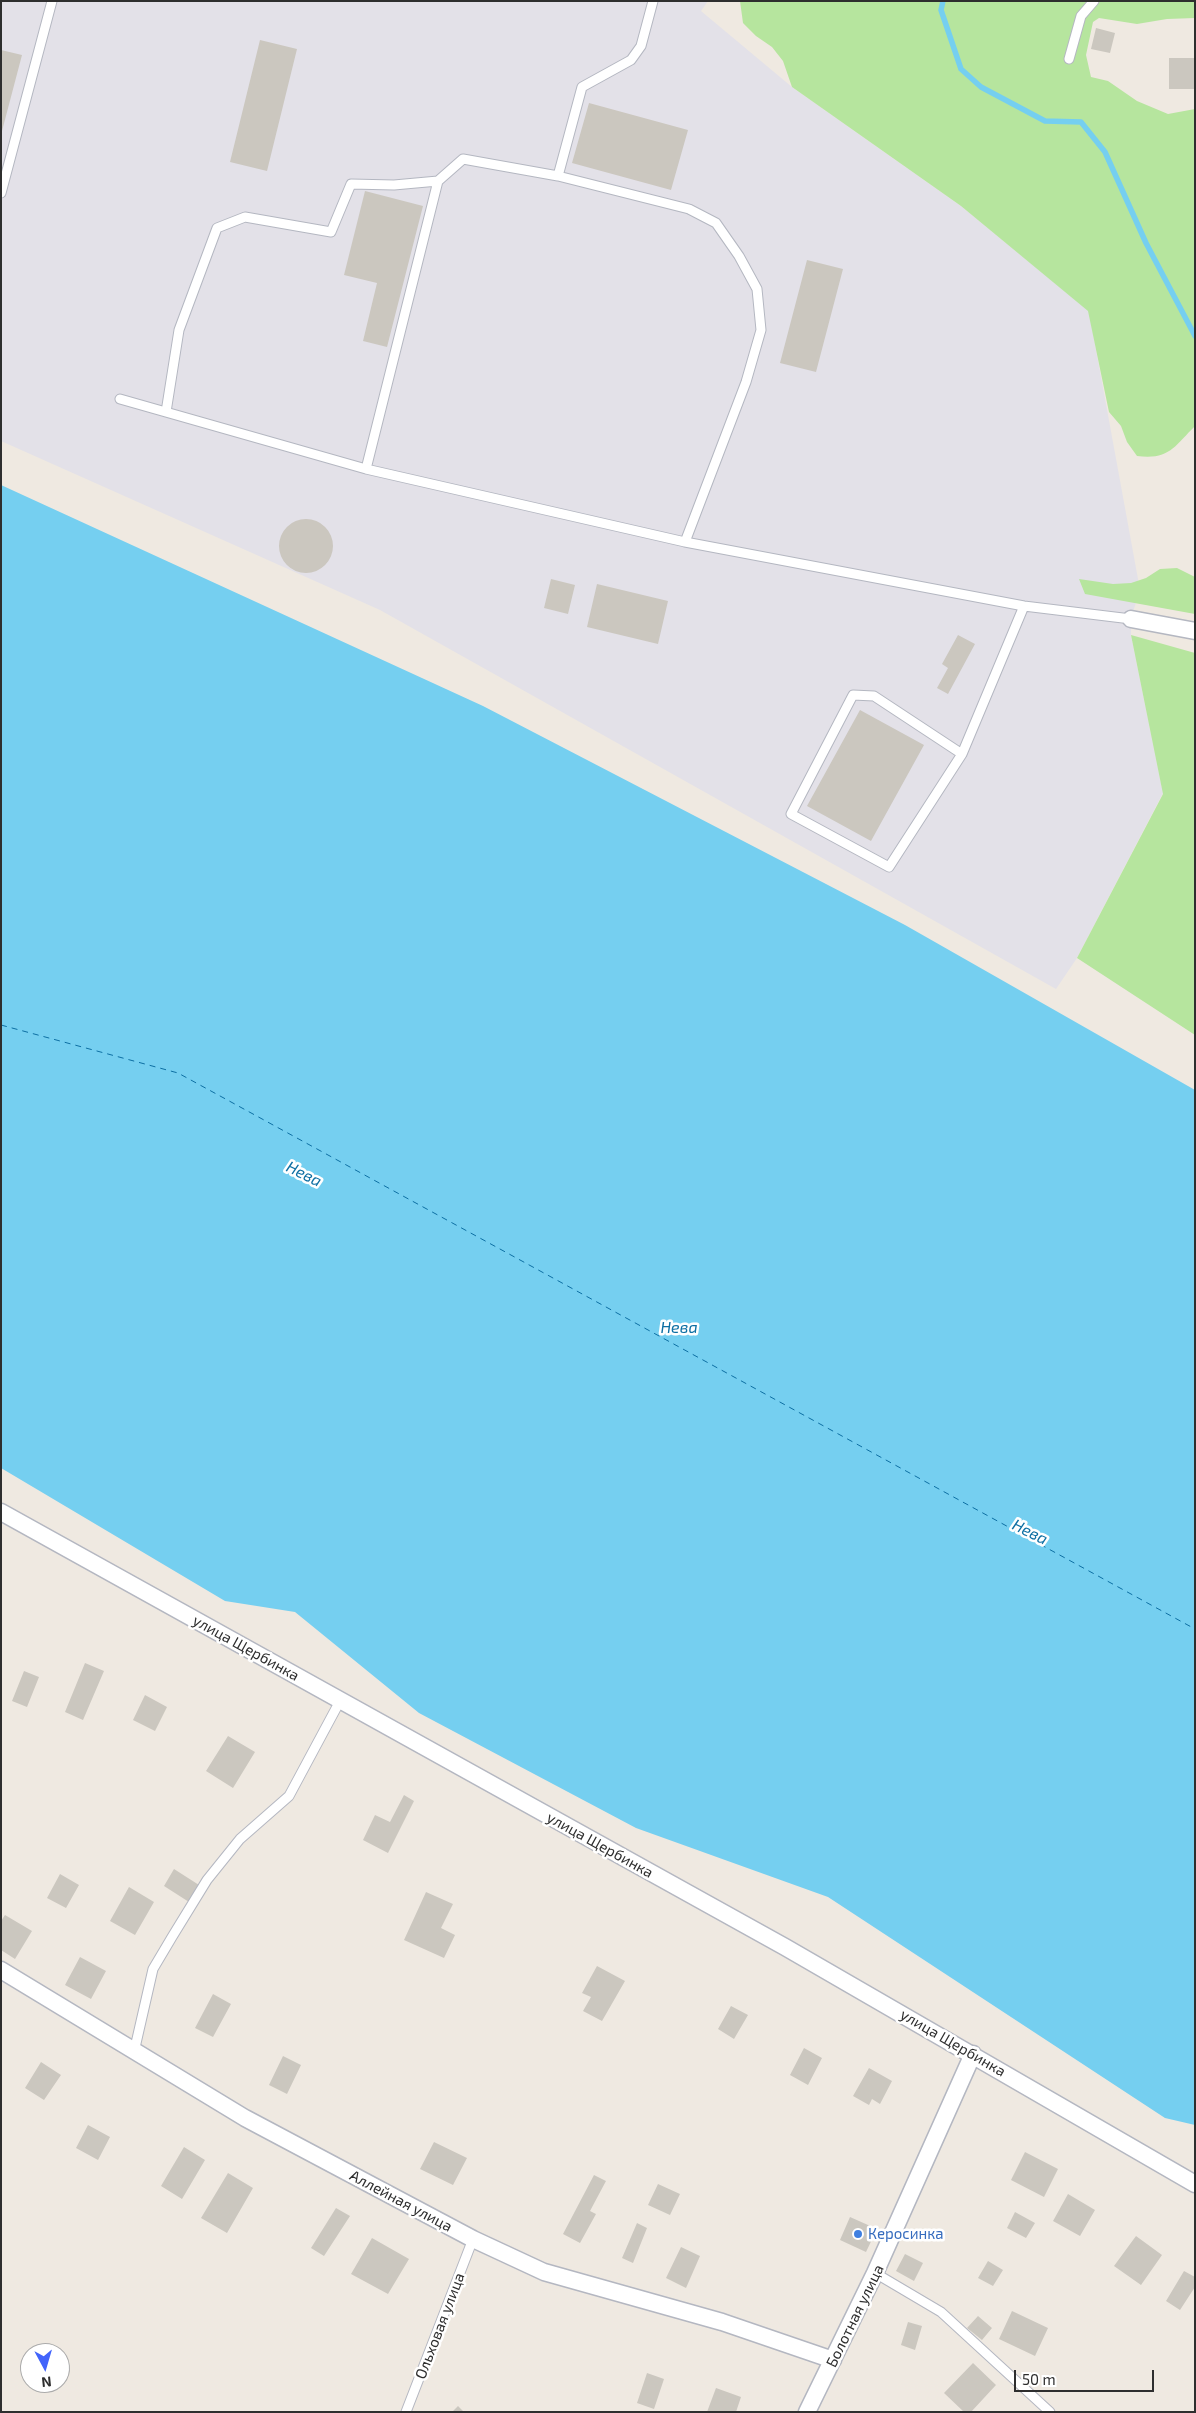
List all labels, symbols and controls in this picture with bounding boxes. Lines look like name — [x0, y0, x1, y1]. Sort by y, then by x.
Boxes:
water label: Нева — [283, 1157, 325, 1191]
water label: Нева — [660, 1318, 698, 1338]
water label: Нева — [1009, 1515, 1051, 1549]
street label: улица Щербинка — [190, 1611, 302, 1685]
street label: улица Щербинка — [544, 1808, 656, 1882]
street label: улица Щербинка — [897, 2005, 1009, 2081]
street label: Аллейная улица — [347, 2166, 455, 2236]
place label: Керосинка — [868, 2225, 944, 2243]
marker: Керосинка — [852, 2228, 864, 2240]
street label: Болотная улица — [822, 2262, 888, 2370]
street label: Ольховая улица — [411, 2270, 469, 2382]
north arrow — [20, 2343, 70, 2393]
scale bar — [1016, 2360, 1156, 2392]
text: 50 m — [1022, 2370, 1056, 2388]
text: N — [41, 2373, 52, 2391]

